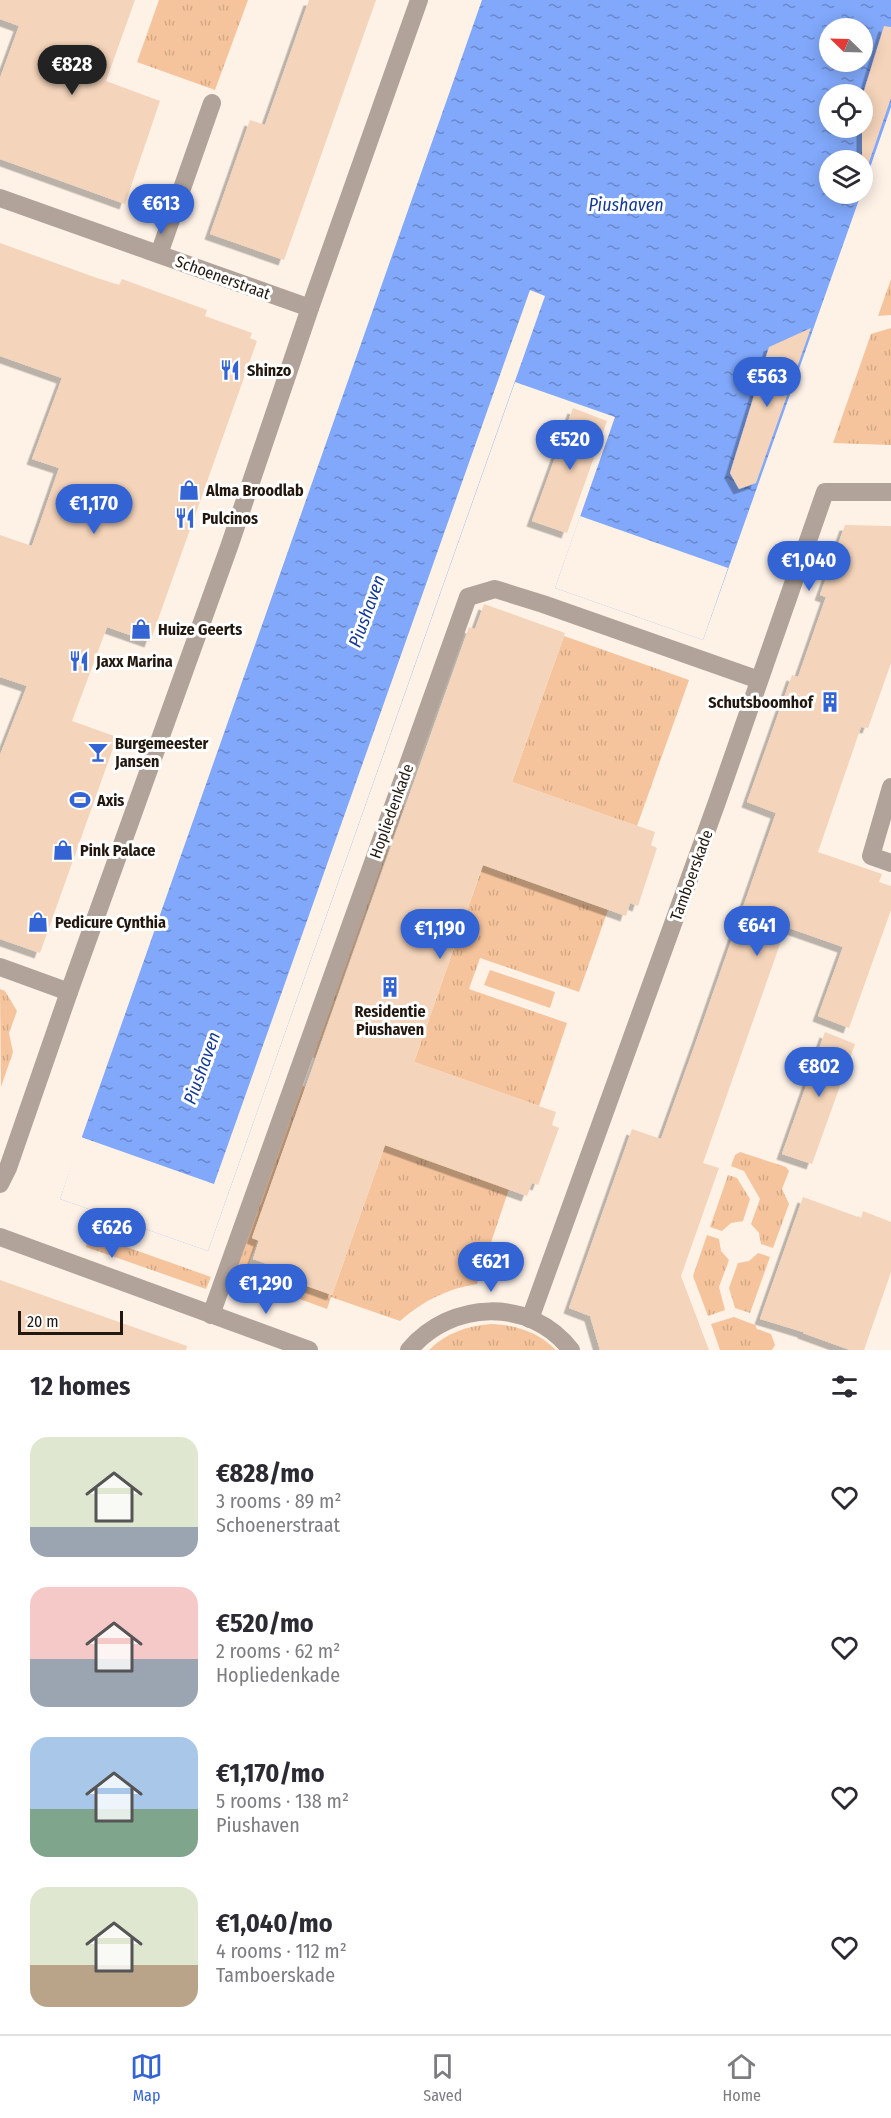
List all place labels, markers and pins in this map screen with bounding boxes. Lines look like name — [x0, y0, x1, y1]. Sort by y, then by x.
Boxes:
pin: €828 — [36, 45, 108, 96]
pin: €613 — [125, 184, 197, 235]
pin: €563 — [731, 357, 803, 408]
restaurant icon: Shinzo — [218, 358, 242, 382]
place label: Shinzo — [247, 361, 292, 380]
pin: €520 — [534, 420, 606, 471]
shop icon: Alma Broodlab — [177, 478, 201, 502]
place label: Alma Broodlab — [205, 481, 304, 500]
pin: €1,170 — [45, 484, 143, 535]
restaurant icon: Pulcinos — [173, 506, 197, 530]
place label: Pulcinos — [202, 509, 258, 528]
pin: €1,040 — [760, 541, 858, 592]
shop icon: Huize Geerts — [129, 617, 153, 641]
place label: Huize Geerts — [158, 620, 242, 639]
restaurant icon: Jaxx Marina — [67, 649, 91, 673]
place label: Jaxx Marina — [95, 652, 173, 671]
building icon: Schutsboomhof — [818, 690, 842, 714]
place label: Schutsboomhof — [708, 693, 815, 712]
place label: Burgemeester Jansen — [114, 734, 209, 771]
bar icon: Burgemeester Jansen — [86, 740, 110, 764]
sports icon: Axis — [68, 788, 92, 812]
place label: Axis — [96, 791, 124, 810]
shop icon: Pink Palace — [51, 838, 75, 862]
place label: Pink Palace — [80, 841, 155, 860]
pin: €641 — [721, 906, 793, 957]
pin: €1,190 — [391, 909, 489, 960]
shop icon: Pedicure Cynthia — [26, 910, 50, 934]
place label: Pedicure Cynthia — [55, 913, 166, 932]
building icon: Residentie Piushaven — [378, 975, 402, 999]
place label: Residentie Piushaven — [354, 1002, 426, 1039]
pin: €802 — [783, 1047, 855, 1098]
pin: €626 — [76, 1208, 148, 1259]
pin: €621 — [455, 1242, 527, 1293]
pin: €1,290 — [217, 1264, 315, 1315]

